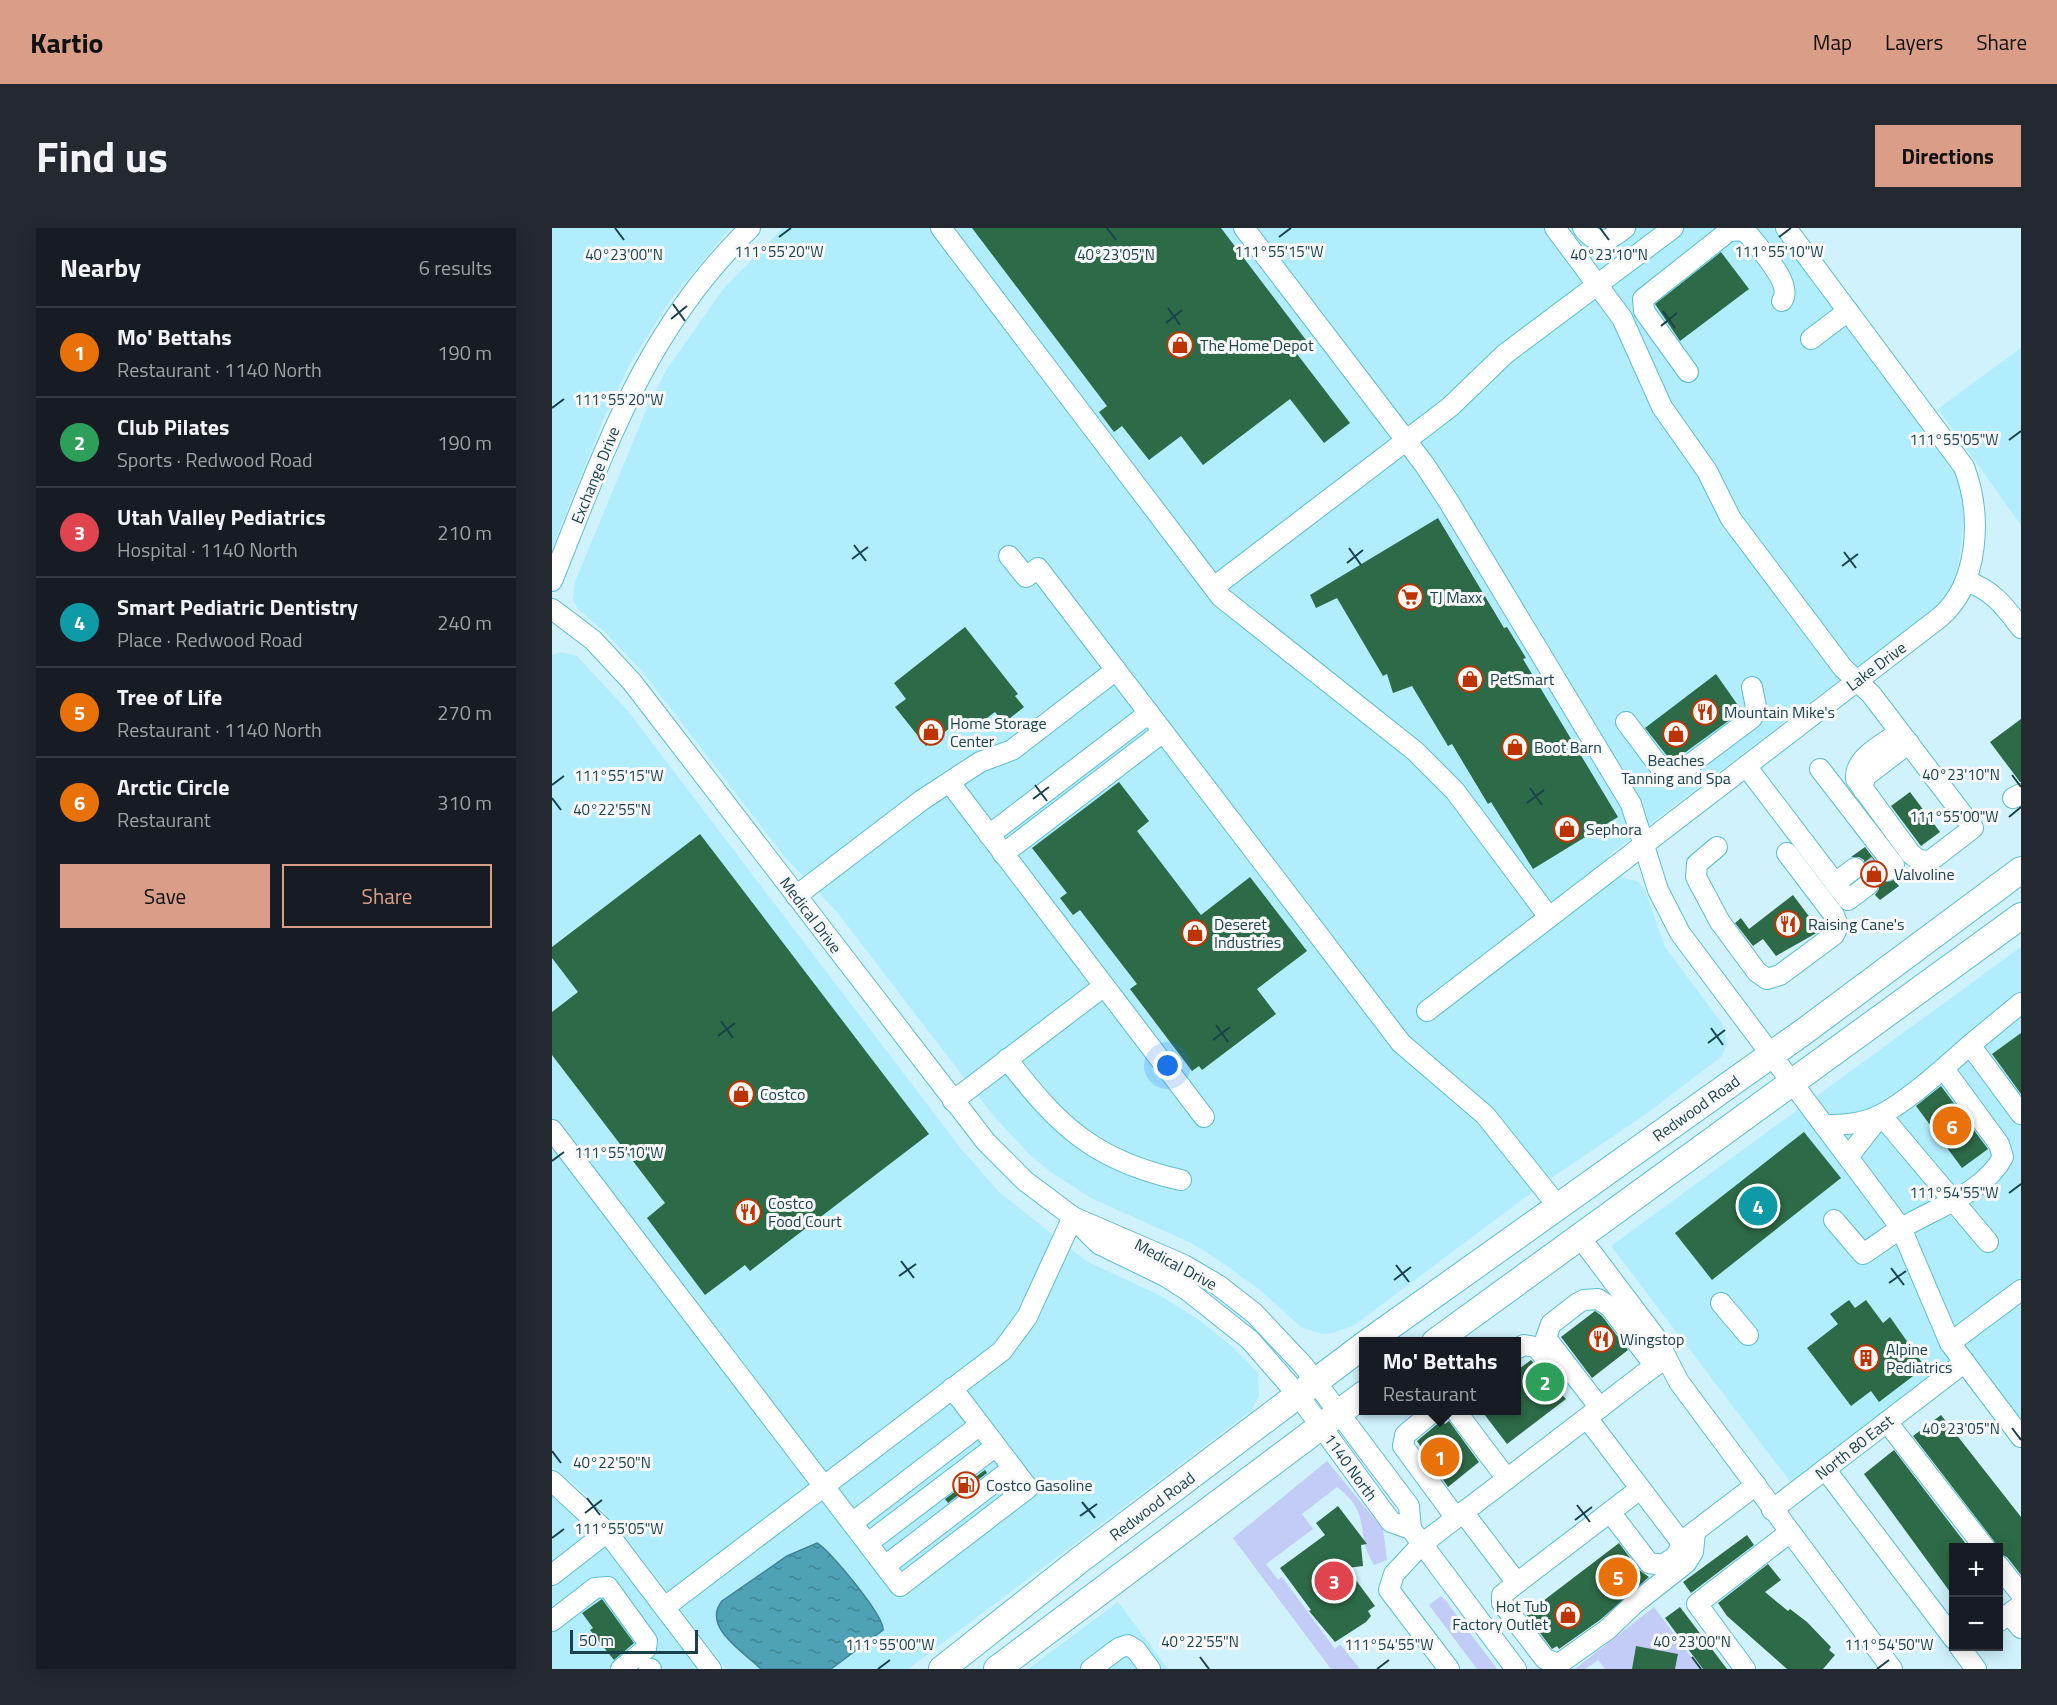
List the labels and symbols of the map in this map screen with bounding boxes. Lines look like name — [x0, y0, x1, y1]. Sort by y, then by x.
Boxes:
text: 111°55'20"W — [734, 240, 824, 263]
text: 111°55'15"W — [1234, 240, 1324, 263]
text: 111°55'10"W — [1734, 240, 1824, 263]
text: 40°23'00"N — [585, 243, 663, 266]
text: 40°23'05"N — [1077, 243, 1155, 266]
text: 40°23'10"N — [1570, 243, 1648, 266]
shop icon: The Home Depot — [1165, 330, 1195, 360]
place label: The Home Depot — [1200, 333, 1314, 357]
text: 111°55'20"W — [574, 388, 664, 411]
street label: Exchange Drive — [565, 423, 625, 527]
text: 111°55'05"W — [1909, 428, 1999, 451]
supermarket icon: TJ Maxx — [1395, 582, 1425, 612]
place label: TJ Maxx — [1430, 585, 1482, 609]
street label: Lake Drive — [1841, 635, 1911, 697]
shop icon: PetSmart — [1455, 664, 1485, 694]
place label: PetSmart — [1490, 667, 1555, 691]
restaurant icon: Mountain Mike's — [1690, 697, 1720, 727]
place label: Mountain Mike's — [1724, 700, 1835, 724]
place label: Home Storage Center — [950, 711, 1047, 753]
shop icon: Home Storage Center — [916, 717, 946, 747]
shop icon: Beaches Tanning and Spa — [1661, 719, 1691, 749]
shop icon: Boot Barn — [1500, 732, 1530, 762]
place label: Boot Barn — [1534, 735, 1602, 759]
place label: Beaches Tanning and Spa — [1621, 748, 1731, 790]
text: 40°23'10"N — [1922, 763, 2000, 786]
text: 111°55'15"W — [574, 764, 664, 787]
text: 40°22'55"N — [573, 798, 651, 821]
text: 111°55'00"W — [1909, 805, 1999, 828]
shop icon: Sephora — [1552, 814, 1582, 844]
place label: Sephora — [1586, 817, 1642, 841]
shop icon: Valvoline — [1859, 859, 1889, 889]
place label: Valvoline — [1894, 862, 1954, 886]
street label: Medical Drive — [774, 872, 848, 958]
restaurant icon: Raising Cane's — [1773, 909, 1803, 939]
place label: Deseret Industries — [1214, 912, 1281, 954]
place label: Raising Cane's — [1808, 912, 1905, 936]
shop icon: Deseret Industries — [1180, 918, 1210, 948]
your location — [1153, 1051, 1182, 1080]
street label: Redwood Road — [1647, 1069, 1745, 1147]
shop icon: Costco — [726, 1079, 756, 1109]
place label: Costco — [760, 1082, 805, 1106]
pin: 6 — [1932, 1104, 1972, 1148]
text: 111°55'10"W — [574, 1141, 664, 1164]
text: 111°54'55"W — [1909, 1181, 1999, 1204]
pin: 4 — [1738, 1184, 1778, 1228]
place label: Costco Food Court — [768, 1191, 842, 1233]
restaurant icon: Costco Food Court — [733, 1197, 763, 1227]
street label: Medical Drive — [1130, 1232, 1222, 1296]
restaurant icon: Wingstop — [1586, 1324, 1616, 1354]
place label: Wingstop — [1620, 1327, 1684, 1351]
place label: Alpine Pediatrics — [1886, 1337, 1953, 1379]
building icon: Alpine Pediatrics — [1851, 1343, 1881, 1373]
pin: 2 — [1526, 1360, 1564, 1404]
street label: North 80 East — [1810, 1408, 1899, 1485]
text: 40°23'05"N — [1922, 1417, 2000, 1440]
street label: 1140 North — [1318, 1428, 1384, 1506]
pin: 1 — [1420, 1434, 1460, 1480]
text: 40°22'50"N — [573, 1451, 651, 1474]
street label: Redwood Road — [1104, 1466, 1200, 1546]
fuel station icon: Costco Gasoline — [951, 1470, 981, 1500]
place label: Costco Gasoline — [986, 1473, 1093, 1497]
text: 111°55'05"W — [574, 1517, 664, 1540]
pin: 5 — [1598, 1554, 1638, 1600]
pin: 3 — [1314, 1558, 1354, 1604]
place label: Hot Tub Factory Outlet — [1452, 1594, 1548, 1636]
shop icon: Hot Tub Factory Outlet — [1553, 1600, 1583, 1630]
scale bar — [570, 1627, 698, 1654]
text: 40°22'55"N — [1161, 1630, 1239, 1653]
text: 40°23'00"N — [1653, 1630, 1731, 1653]
text: 111°55'00"W — [845, 1633, 935, 1656]
text: 111°54'55"W — [1344, 1633, 1434, 1656]
text: 111°54'50"W — [1844, 1633, 1934, 1656]

